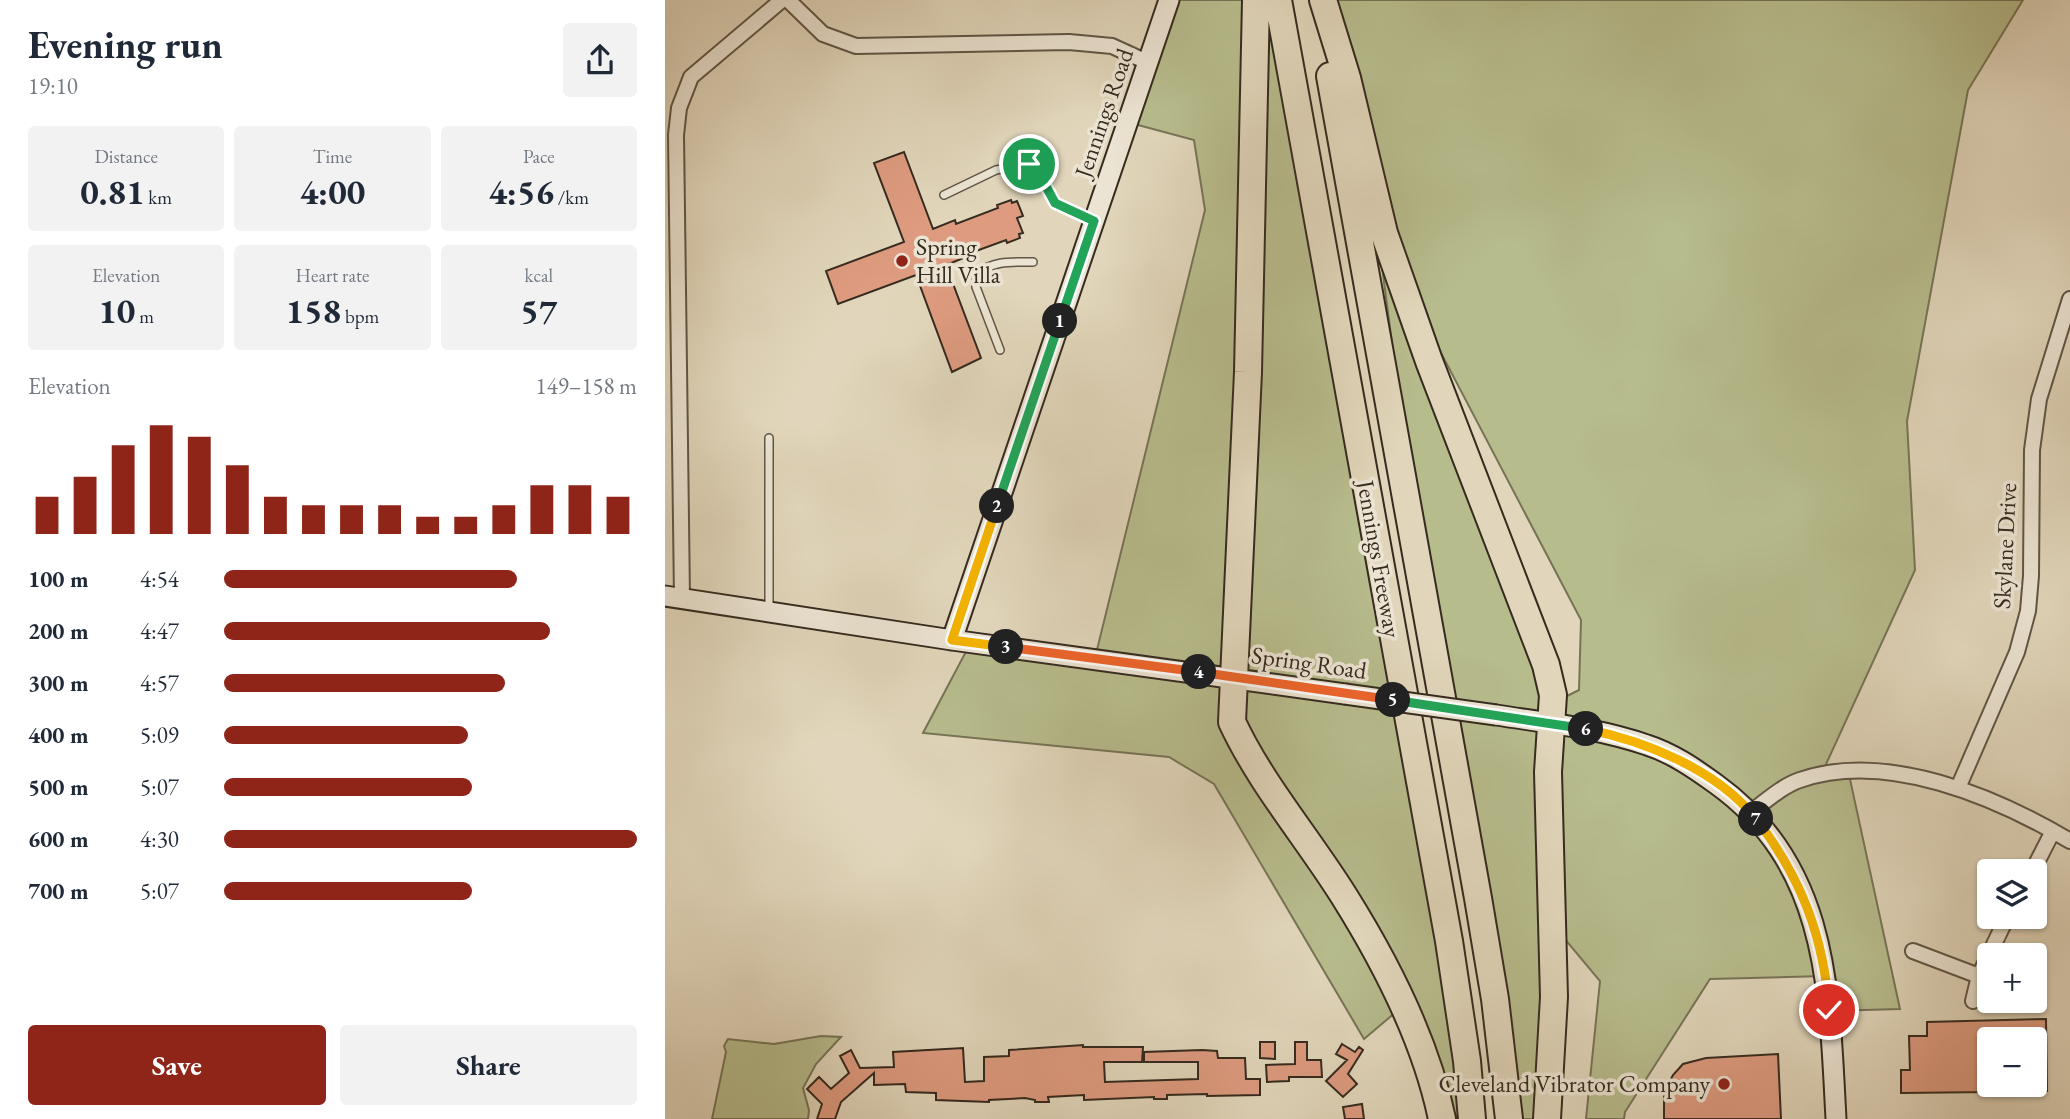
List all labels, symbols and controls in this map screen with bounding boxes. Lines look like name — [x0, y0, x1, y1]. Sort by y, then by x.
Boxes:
text: Evening run — [28, 20, 223, 69]
button: share — [563, 23, 637, 97]
street label: Jennings Road — [1066, 43, 1140, 183]
text: 19:10 — [28, 71, 78, 101]
pin — [999, 134, 1059, 194]
text: Distance — [94, 144, 158, 169]
text: Time — [313, 144, 352, 169]
text: Pace — [523, 144, 555, 169]
icon: arrive — [1010, 145, 1048, 183]
text: 0.81 — [80, 169, 145, 214]
text: 4:00 — [300, 169, 365, 214]
text: 4:56 — [489, 169, 554, 214]
text: km — [145, 185, 172, 210]
text: /km — [554, 185, 589, 210]
place label: Spring Hill Villa — [916, 231, 1001, 290]
marker: Spring Hill Villa — [894, 253, 910, 269]
text: Elevation — [92, 263, 160, 288]
text: Heart rate — [296, 263, 369, 288]
text: kcal — [525, 263, 553, 288]
text: 10 — [98, 288, 135, 333]
text: 158 — [286, 288, 341, 333]
text: 57 — [520, 288, 557, 333]
text: m — [135, 304, 154, 329]
text: bpm — [341, 304, 379, 329]
pin: 1 — [1043, 304, 1077, 338]
text: 1 — [1054, 308, 1065, 333]
text: Elevation — [28, 371, 111, 401]
text: 149–158 m — [536, 371, 637, 401]
street label: Jennings Freeway — [1350, 476, 1409, 640]
street label: Skylane Drive — [1986, 482, 2023, 610]
pin: 2 — [979, 489, 1015, 524]
text: 2 — [991, 493, 1002, 518]
text: 100 m — [28, 564, 89, 594]
text: 4:54 — [140, 564, 179, 594]
text: 200 m — [28, 616, 89, 646]
text: 4:47 — [140, 616, 179, 646]
pin: 3 — [989, 630, 1023, 664]
text: 3 — [1000, 634, 1011, 659]
street label: Spring Road — [1250, 639, 1369, 686]
pin: 4 — [1181, 654, 1217, 690]
text: 4 — [1193, 659, 1204, 684]
text: 300 m — [28, 668, 89, 698]
text: 4:57 — [140, 668, 179, 698]
pin: 5 — [1375, 682, 1411, 718]
text: 5 — [1387, 687, 1398, 712]
pin: 6 — [1569, 712, 1604, 746]
text: 6 — [1580, 716, 1591, 741]
text: 400 m — [28, 720, 89, 750]
text: 5:09 — [140, 720, 179, 750]
text: 500 m — [28, 772, 89, 802]
text: 5:07 — [140, 772, 179, 802]
pin: 7 — [1739, 802, 1773, 836]
text: 7 — [1750, 806, 1761, 831]
text: 600 m — [28, 824, 89, 854]
text: 4:30 — [140, 824, 179, 854]
map controls — [1977, 859, 2047, 1097]
button: layers — [1977, 859, 2047, 929]
text: 700 m — [28, 876, 89, 906]
text: 5:07 — [140, 876, 179, 906]
button: + — [1977, 943, 2047, 1013]
pin — [1799, 980, 1859, 1040]
icon: check — [1810, 991, 1848, 1029]
button: Save — [28, 1025, 326, 1105]
button: Share — [340, 1025, 637, 1105]
button: − — [1977, 1027, 2047, 1097]
place label: Cleveland Vibrator Company — [1439, 1068, 1710, 1099]
marker: Cleveland Vibrator Company — [1716, 1076, 1732, 1092]

